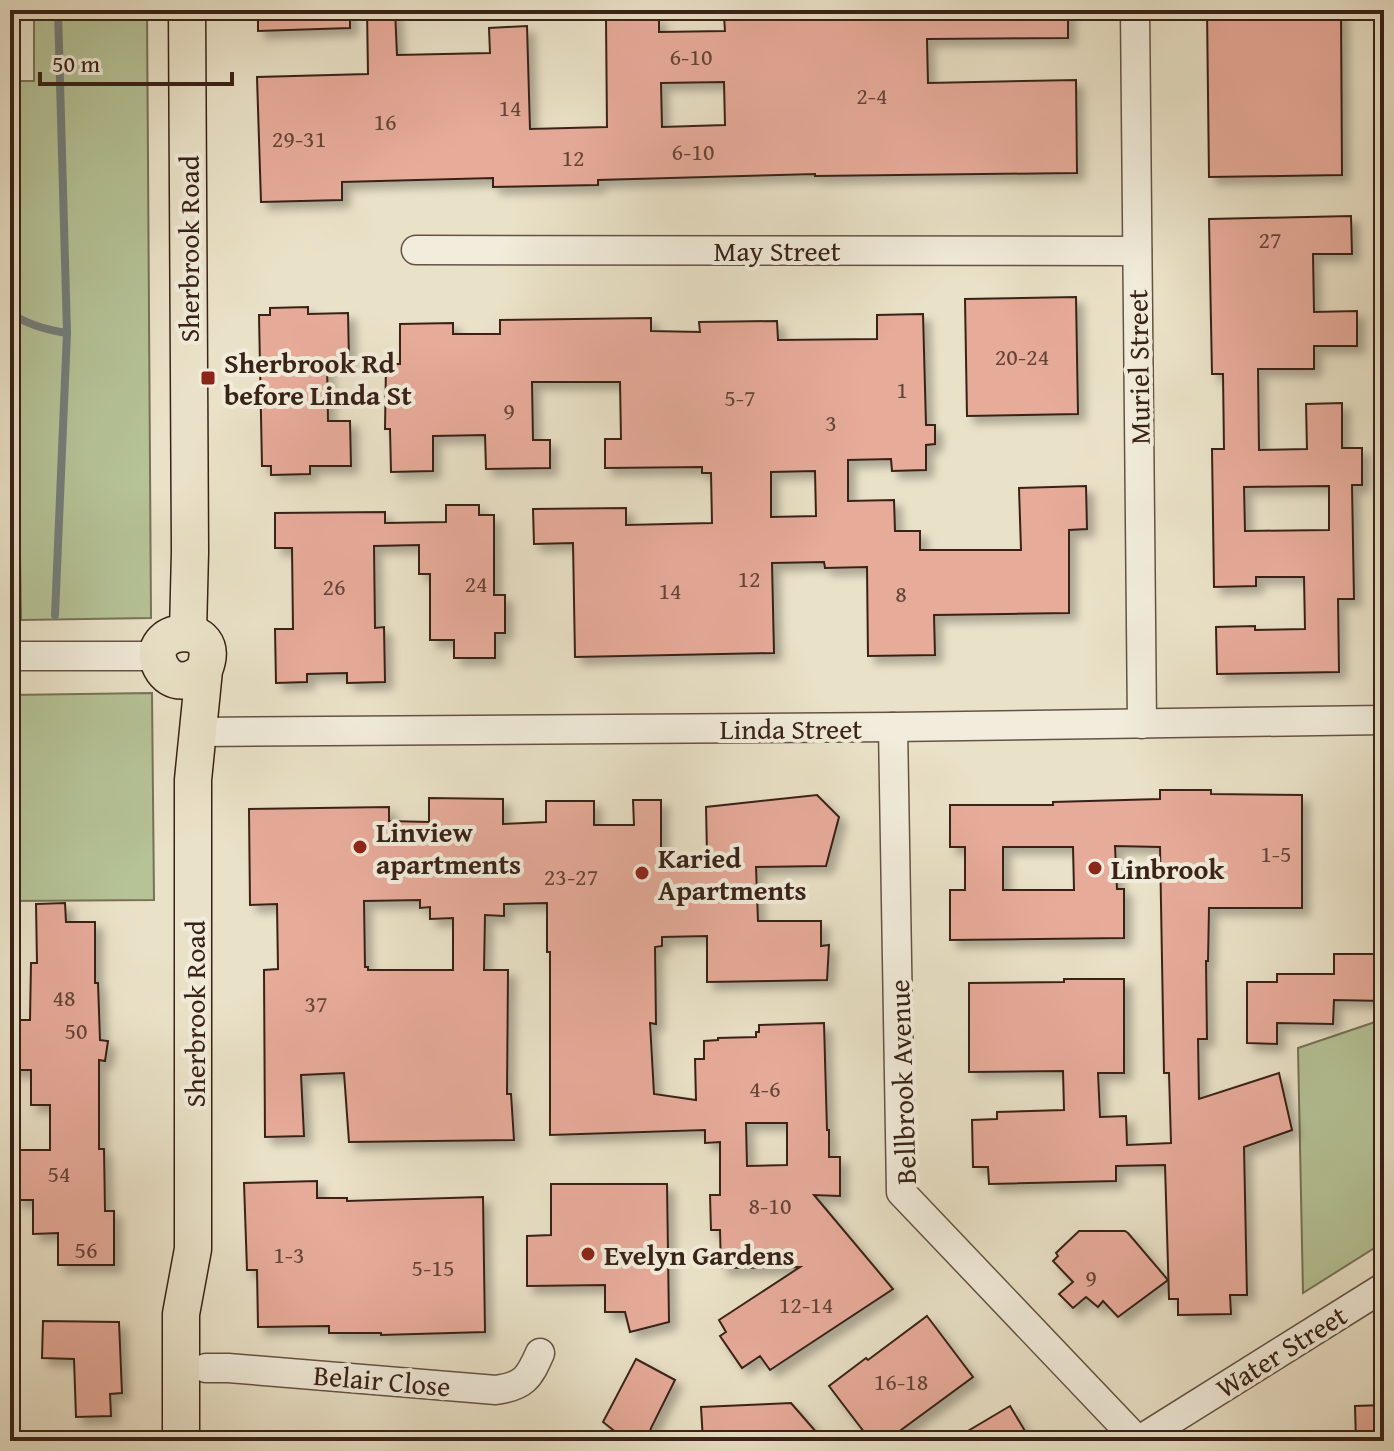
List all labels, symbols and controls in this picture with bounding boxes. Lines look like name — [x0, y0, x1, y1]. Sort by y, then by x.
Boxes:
scale bar — [40, 36, 232, 86]
house number: 6-10 — [670, 39, 712, 74]
text: 50 m — [52, 46, 100, 81]
house number: 2-4 — [856, 78, 888, 113]
house number: 14 — [498, 90, 522, 125]
house number: 16 — [373, 104, 397, 139]
house number: 29-31 — [272, 121, 326, 156]
house number: 6-10 — [672, 134, 714, 169]
house number: 12 — [561, 140, 585, 175]
street label: Sherbrook Road — [168, 155, 209, 343]
house number: 27 — [1258, 222, 1282, 257]
street label: May Street — [713, 230, 841, 271]
street label: Muriel Street — [1116, 289, 1160, 445]
house number: 20-24 — [995, 339, 1049, 374]
place label: Sherbrook Rd before Linda St — [224, 342, 412, 415]
marker: Sherbrook Rd before Linda St — [199, 369, 217, 387]
house number: 1 — [896, 372, 908, 407]
house number: 5-7 — [724, 380, 756, 415]
house number: 9 — [503, 393, 515, 428]
house number: 3 — [825, 405, 837, 440]
house number: 12 — [737, 561, 761, 596]
house number: 24 — [464, 566, 488, 601]
house number: 26 — [322, 569, 346, 604]
house number: 14 — [658, 573, 682, 608]
house number: 8 — [895, 576, 907, 611]
street label: Linda Street — [720, 708, 862, 749]
place label: Linview apartments — [376, 811, 521, 884]
house number: 1-5 — [1260, 836, 1292, 871]
place label: Karied Apartments — [658, 837, 807, 910]
marker: Linview apartments — [351, 838, 369, 856]
place label: Linbrook — [1111, 848, 1225, 889]
house number: 23-27 — [544, 859, 598, 894]
marker: Linbrook — [1086, 859, 1104, 877]
marker: Karied Apartments — [633, 864, 651, 882]
street label: Sherbrook Road — [174, 920, 215, 1108]
street label: Bellbrook Avenue — [878, 979, 926, 1185]
house number: 48 — [52, 980, 76, 1015]
house number: 37 — [304, 986, 328, 1021]
house number: 50 — [64, 1013, 88, 1048]
house number: 4-6 — [749, 1071, 781, 1106]
house number: 54 — [47, 1156, 71, 1191]
house number: 8-10 — [749, 1188, 791, 1223]
house number: 56 — [74, 1232, 98, 1267]
place label: Evelyn Gardens — [604, 1234, 795, 1275]
house number: 1-3 — [273, 1237, 305, 1272]
marker: Evelyn Gardens — [579, 1245, 597, 1263]
house number: 5-15 — [412, 1250, 454, 1285]
house number: 9 — [1085, 1260, 1097, 1295]
house number: 12-14 — [779, 1287, 833, 1322]
street label: Water Street — [1208, 1294, 1355, 1407]
street label: Belair Close — [312, 1354, 452, 1406]
house number: 16-18 — [874, 1364, 928, 1399]

